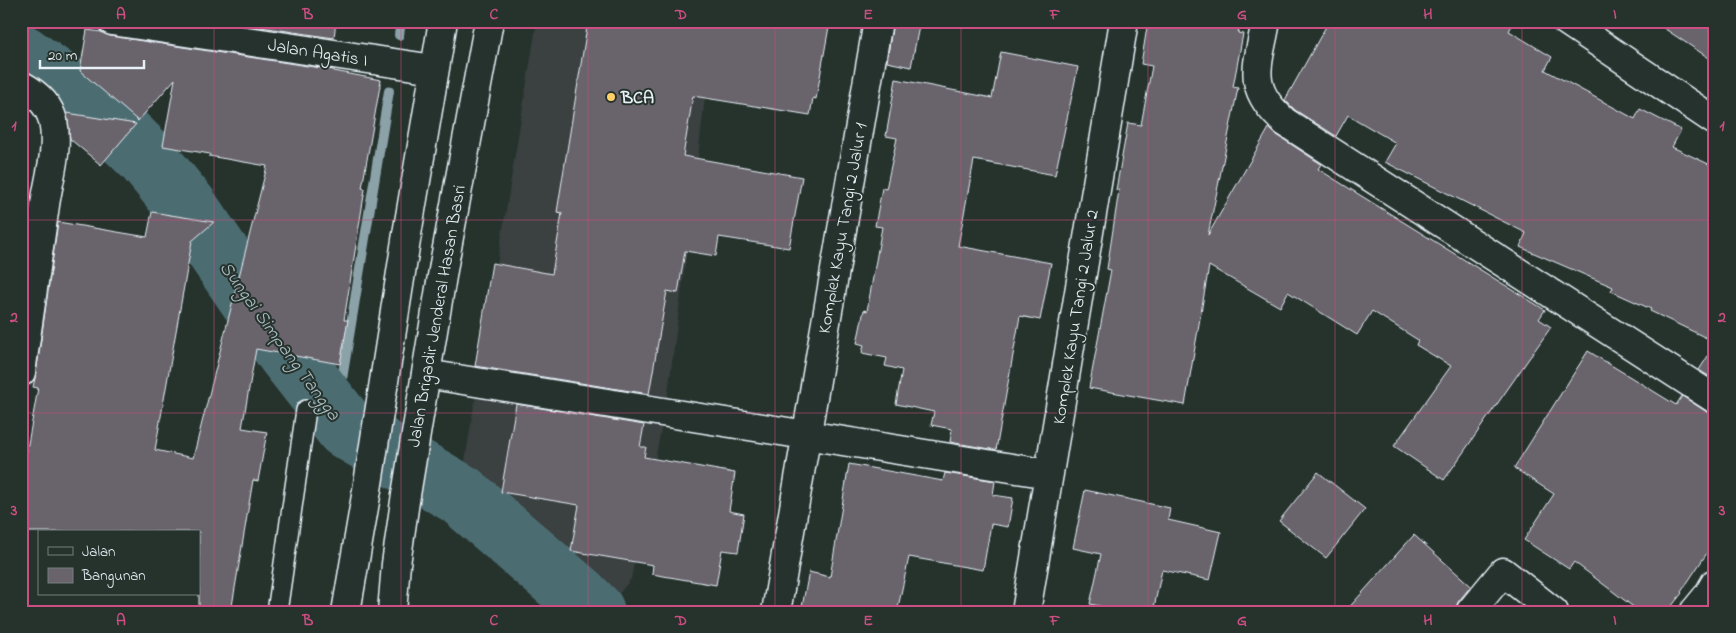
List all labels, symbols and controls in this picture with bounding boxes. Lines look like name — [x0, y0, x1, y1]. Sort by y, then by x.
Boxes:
text: A — [116, 3, 126, 27]
text: B — [302, 3, 314, 27]
text: C — [490, 3, 499, 27]
text: D — [674, 3, 687, 27]
text: E — [863, 3, 873, 27]
text: F — [1049, 3, 1061, 27]
text: G — [1237, 3, 1247, 27]
text: H — [1423, 3, 1433, 27]
text: I — [1613, 3, 1617, 27]
street label: Jalan Agatis I — [266, 33, 369, 76]
scale bar — [40, 38, 144, 70]
text: 20 m — [48, 45, 78, 67]
place label: BCA — [620, 86, 654, 112]
marker: BCA — [605, 91, 617, 103]
text: 1 — [11, 114, 17, 138]
text: 1 — [1719, 114, 1725, 138]
street label: Komplek Kayu Tangi 2 Jalur 1 — [813, 121, 876, 336]
street label: Jalan Brigadir Jenderal Hasan Basri — [402, 183, 475, 450]
street label: Komplek Kayu Tangi 2 Jalur 2 — [1047, 208, 1108, 427]
water label: Sungai Simpang Tangga — [211, 256, 346, 428]
text: 2 — [9, 306, 18, 330]
text: 2 — [1717, 306, 1726, 330]
text: 3 — [10, 499, 18, 523]
text: 3 — [1718, 499, 1726, 523]
legend — [38, 530, 200, 596]
text: Jalan — [82, 541, 115, 563]
text: Bangunan — [81, 565, 146, 588]
text: A — [116, 609, 126, 633]
text: B — [302, 609, 314, 633]
text: C — [490, 609, 499, 633]
text: D — [674, 609, 687, 633]
text: E — [863, 609, 873, 633]
text: F — [1049, 609, 1061, 633]
text: G — [1237, 609, 1247, 633]
text: H — [1423, 609, 1433, 633]
text: I — [1613, 609, 1617, 633]

